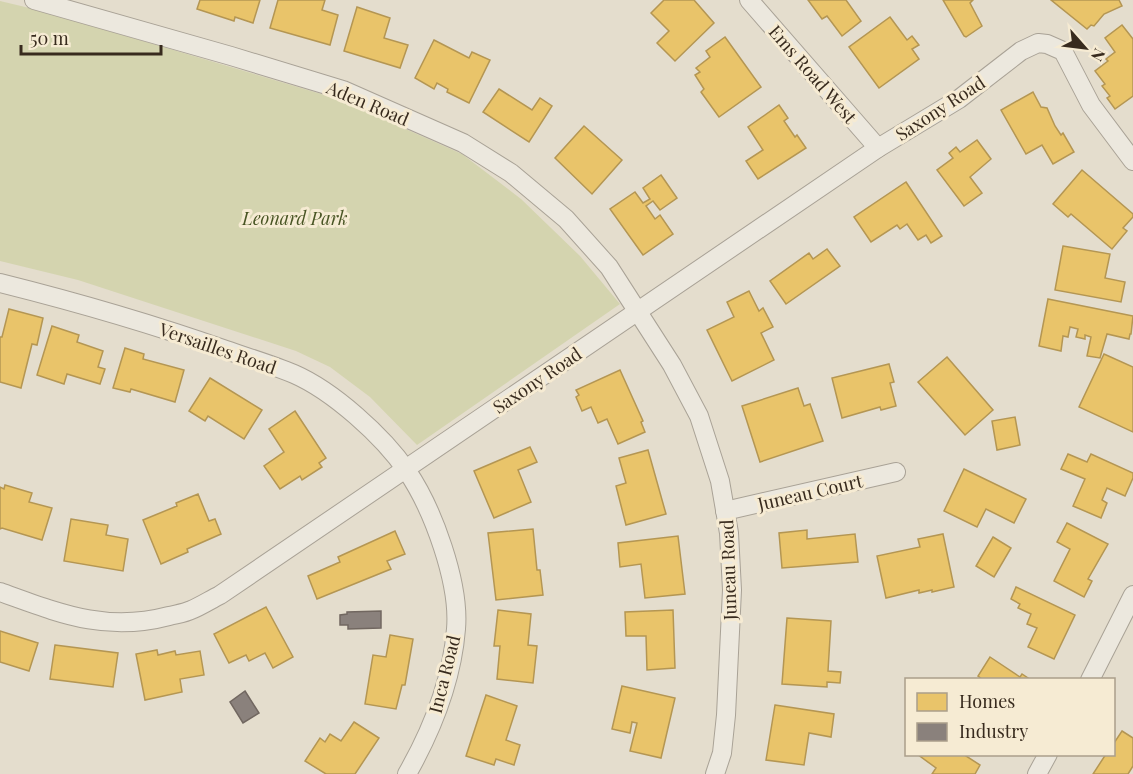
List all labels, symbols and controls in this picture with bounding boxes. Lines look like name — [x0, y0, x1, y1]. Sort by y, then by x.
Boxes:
scale bar — [21, 18, 160, 56]
north arrow — [1055, 18, 1115, 78]
street label: Ems Road West — [764, 20, 863, 129]
text: 50 m — [30, 26, 69, 50]
text: N — [1086, 45, 1111, 66]
street label: Saxony Road — [891, 70, 990, 146]
street label: Aden Road — [322, 75, 413, 131]
park label: Leonard Park — [241, 206, 348, 230]
street label: Versailles Road — [155, 316, 280, 379]
street label: Saxony Road — [488, 341, 587, 419]
street label: Juneau Court — [754, 468, 865, 516]
street label: Juneau Road — [714, 519, 742, 622]
street label: Inca Road — [423, 632, 465, 716]
legend — [905, 678, 1115, 756]
text: Homes — [959, 689, 1015, 713]
text: Industry — [959, 719, 1028, 743]

